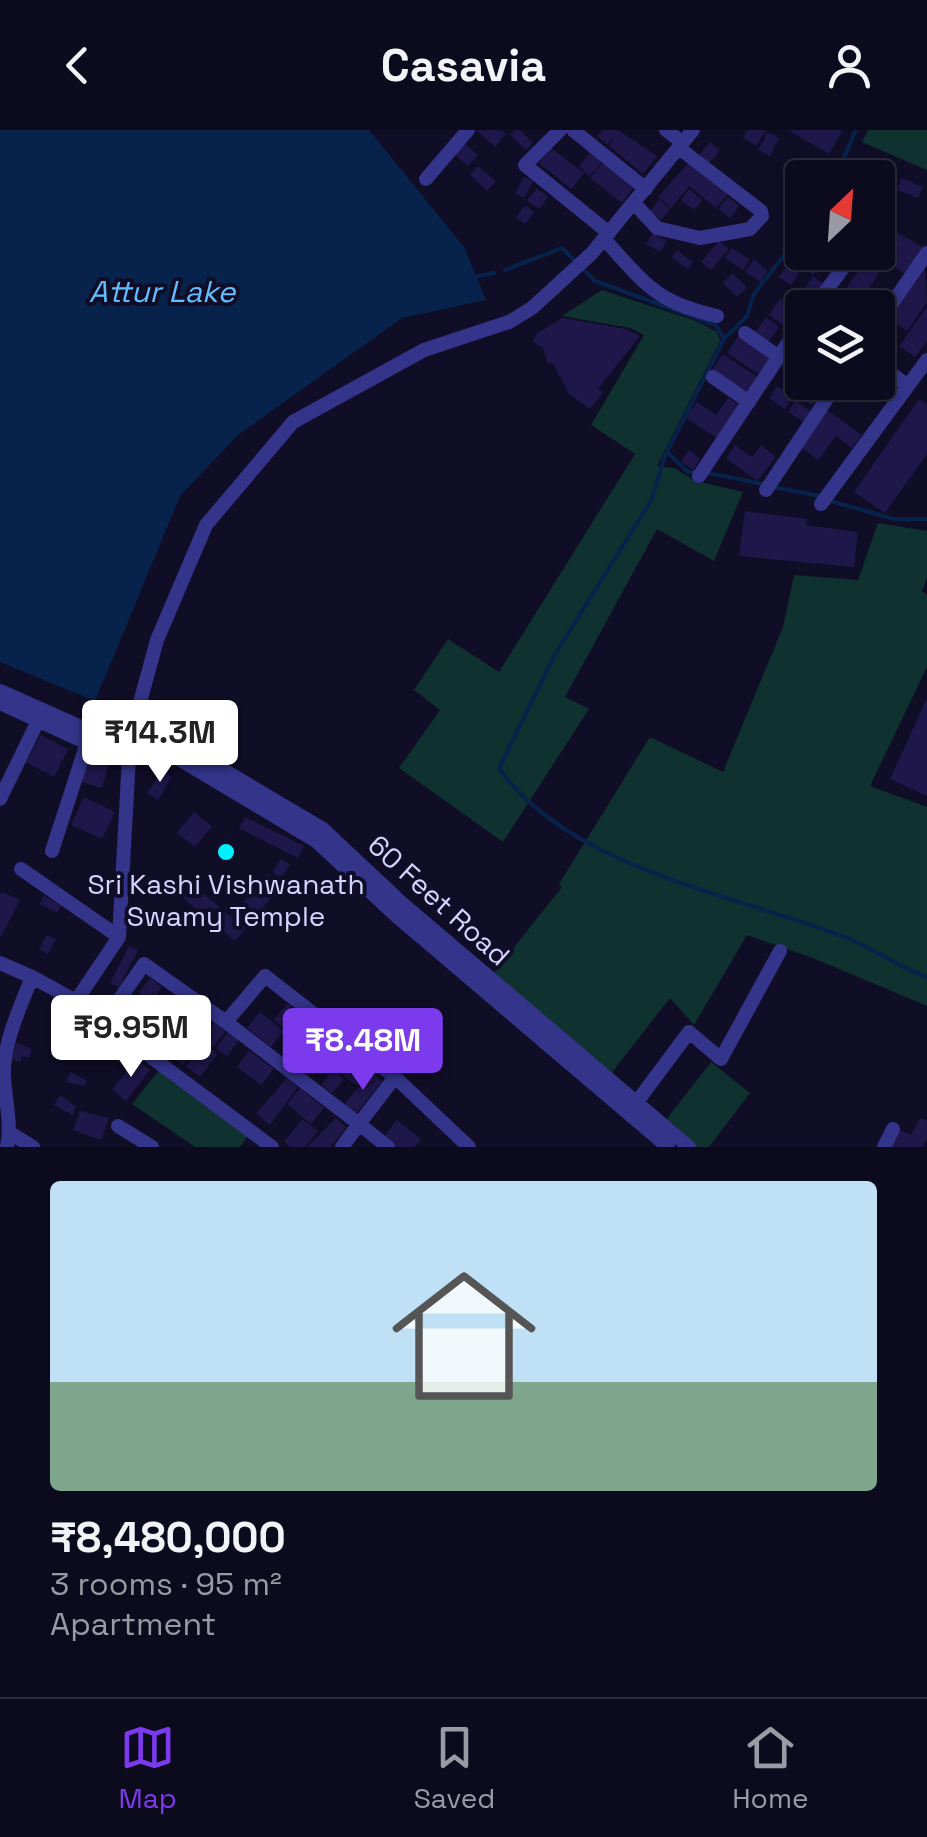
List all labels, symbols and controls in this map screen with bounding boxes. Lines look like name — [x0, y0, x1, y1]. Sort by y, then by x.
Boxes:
text: Casavia — [381, 37, 546, 94]
icon: back — [50, 38, 105, 93]
icon: person — [822, 38, 877, 93]
north arrow — [785, 160, 895, 270]
map controls — [785, 160, 895, 400]
water label: Attur Lake — [89, 272, 236, 311]
button: layers — [785, 290, 895, 400]
pin: ₹14.3M — [79, 700, 241, 785]
text: ₹14.3M — [104, 712, 216, 752]
street label: 60 Feet Road — [361, 827, 517, 973]
marker: Sri Kashi Vishwanath Swamy Temple — [215, 841, 237, 863]
place label: Sri Kashi Vishwanath Swamy Temple — [87, 866, 365, 934]
pin: ₹9.95M — [50, 995, 212, 1080]
text: ₹9.95M — [73, 1007, 189, 1047]
pin: ₹8.48M — [282, 1008, 444, 1093]
text: ₹8.48M — [305, 1020, 421, 1060]
icon: home — [374, 1246, 554, 1426]
text: ₹8,480,000 — [50, 1511, 286, 1564]
text: 3 rooms · 95 m² — [50, 1564, 282, 1604]
text: Apartment — [50, 1604, 216, 1644]
tab: Map — [118, 1720, 177, 1816]
tab: Saved — [414, 1720, 495, 1816]
tab: Home — [732, 1720, 809, 1816]

